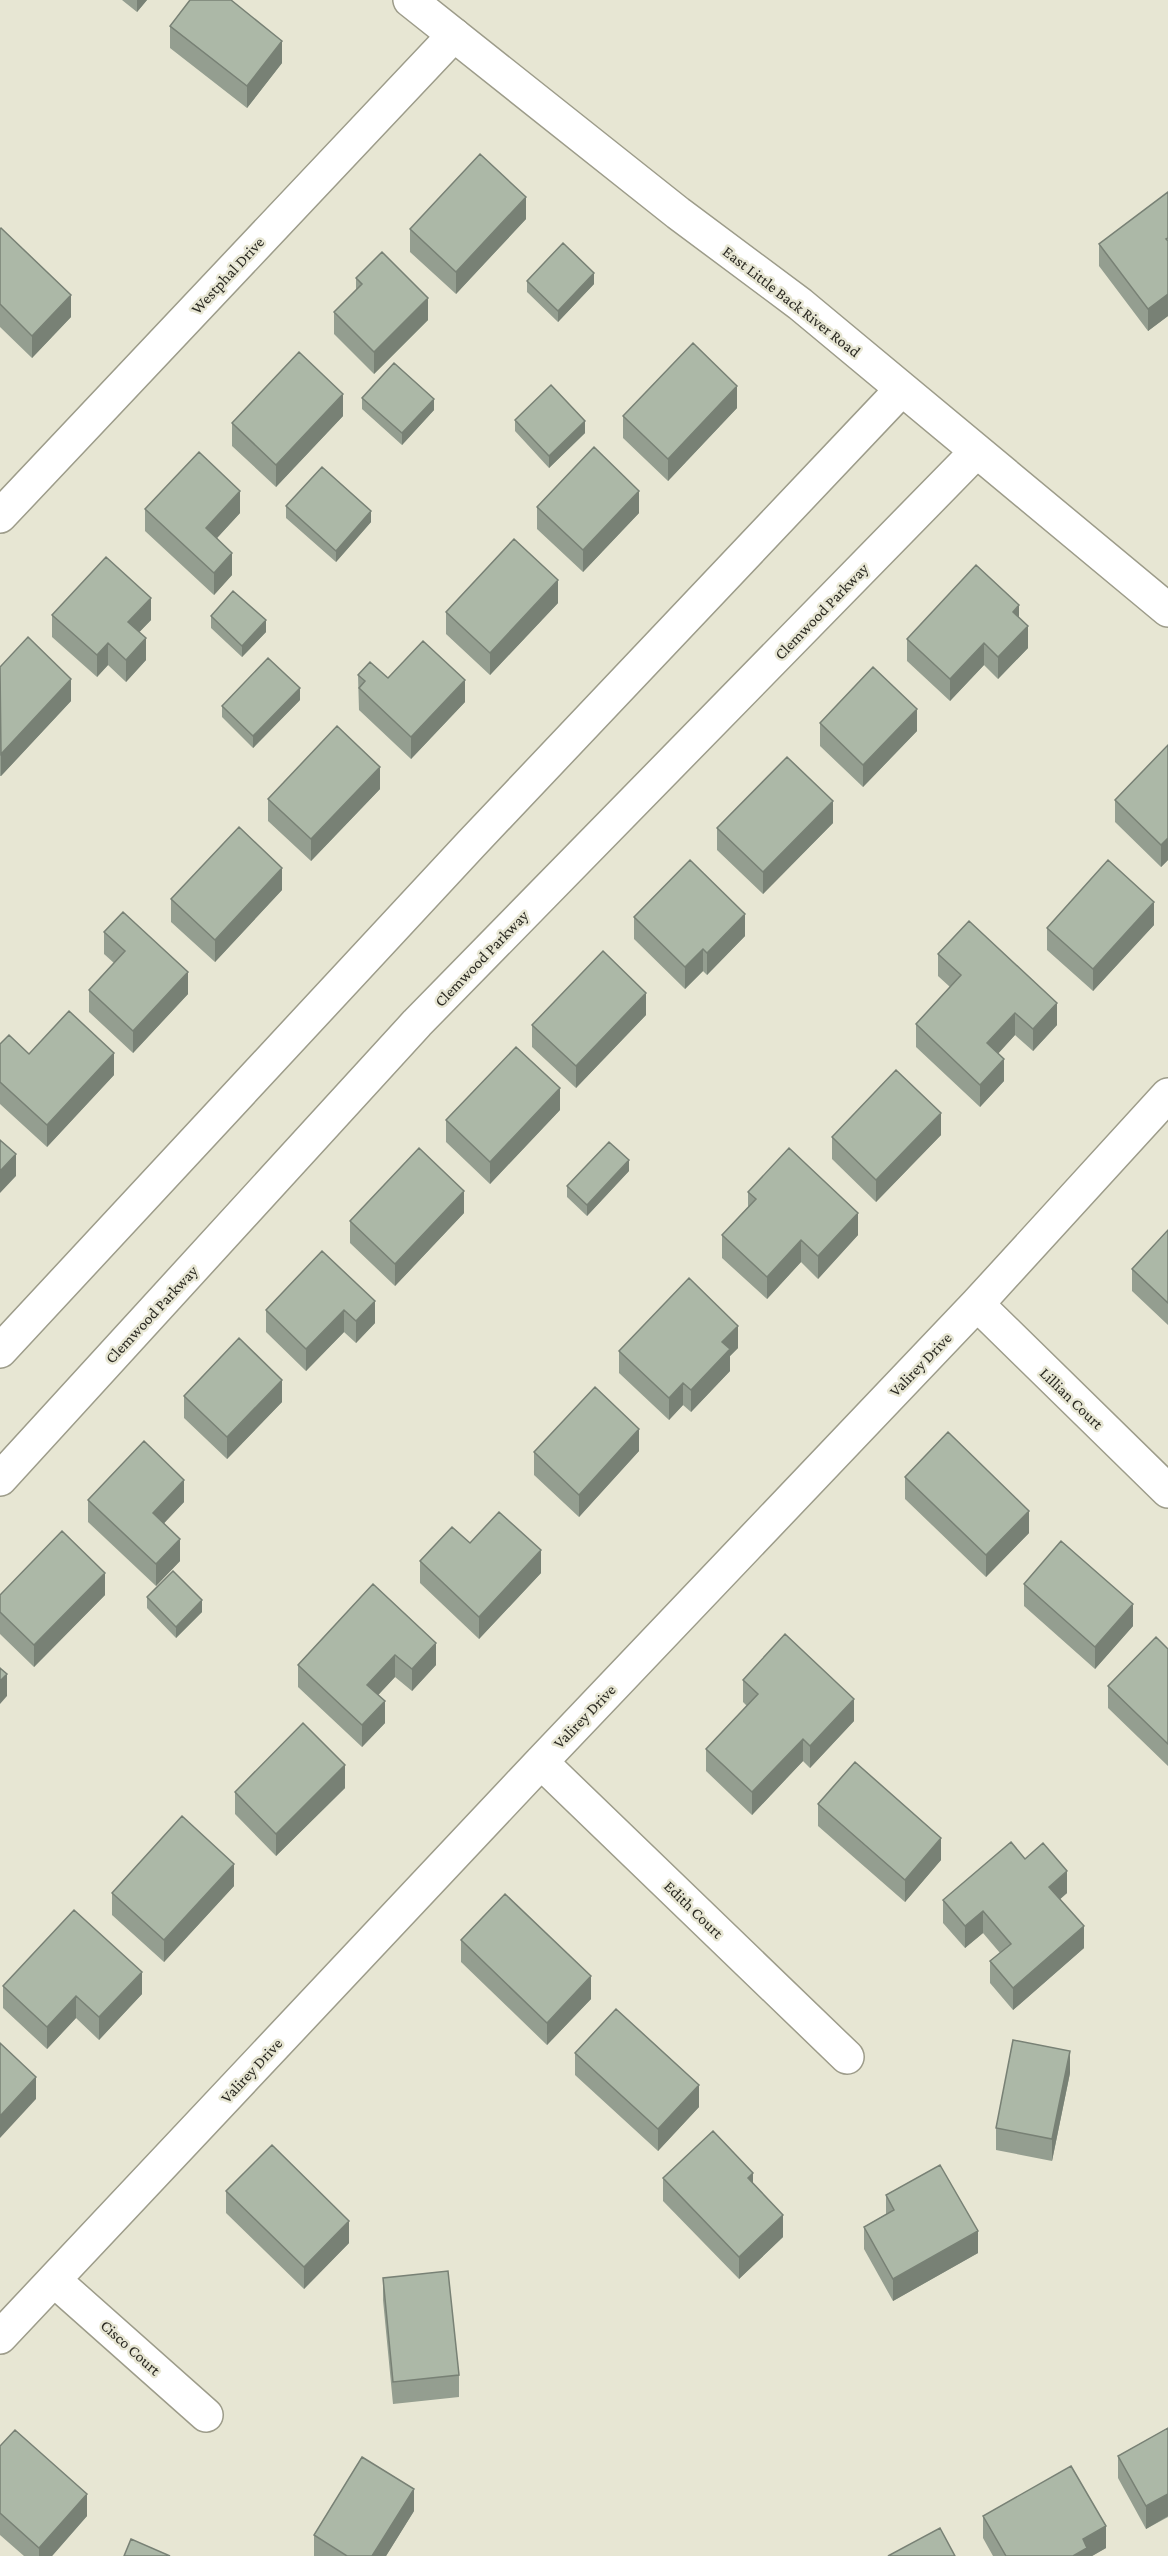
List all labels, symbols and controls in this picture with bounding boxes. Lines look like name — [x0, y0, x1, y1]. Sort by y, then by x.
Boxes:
street label: Westphal Drive — [187, 233, 268, 318]
street label: East Little Back River Road — [720, 243, 864, 361]
street label: Clemwood Parkway — [771, 559, 873, 664]
street label: Clemwood Parkway — [431, 906, 533, 1011]
street label: Clemwood Parkway — [102, 1262, 202, 1367]
street label: Valirey Drive — [886, 1329, 956, 1400]
street label: Lillian Court — [1037, 1364, 1107, 1433]
street label: Valirey Drive — [550, 1681, 620, 1752]
street label: Edith Court — [661, 1877, 727, 1942]
street label: Valirey Drive — [217, 2035, 286, 2107]
street label: Cisco Court — [97, 2316, 164, 2379]

